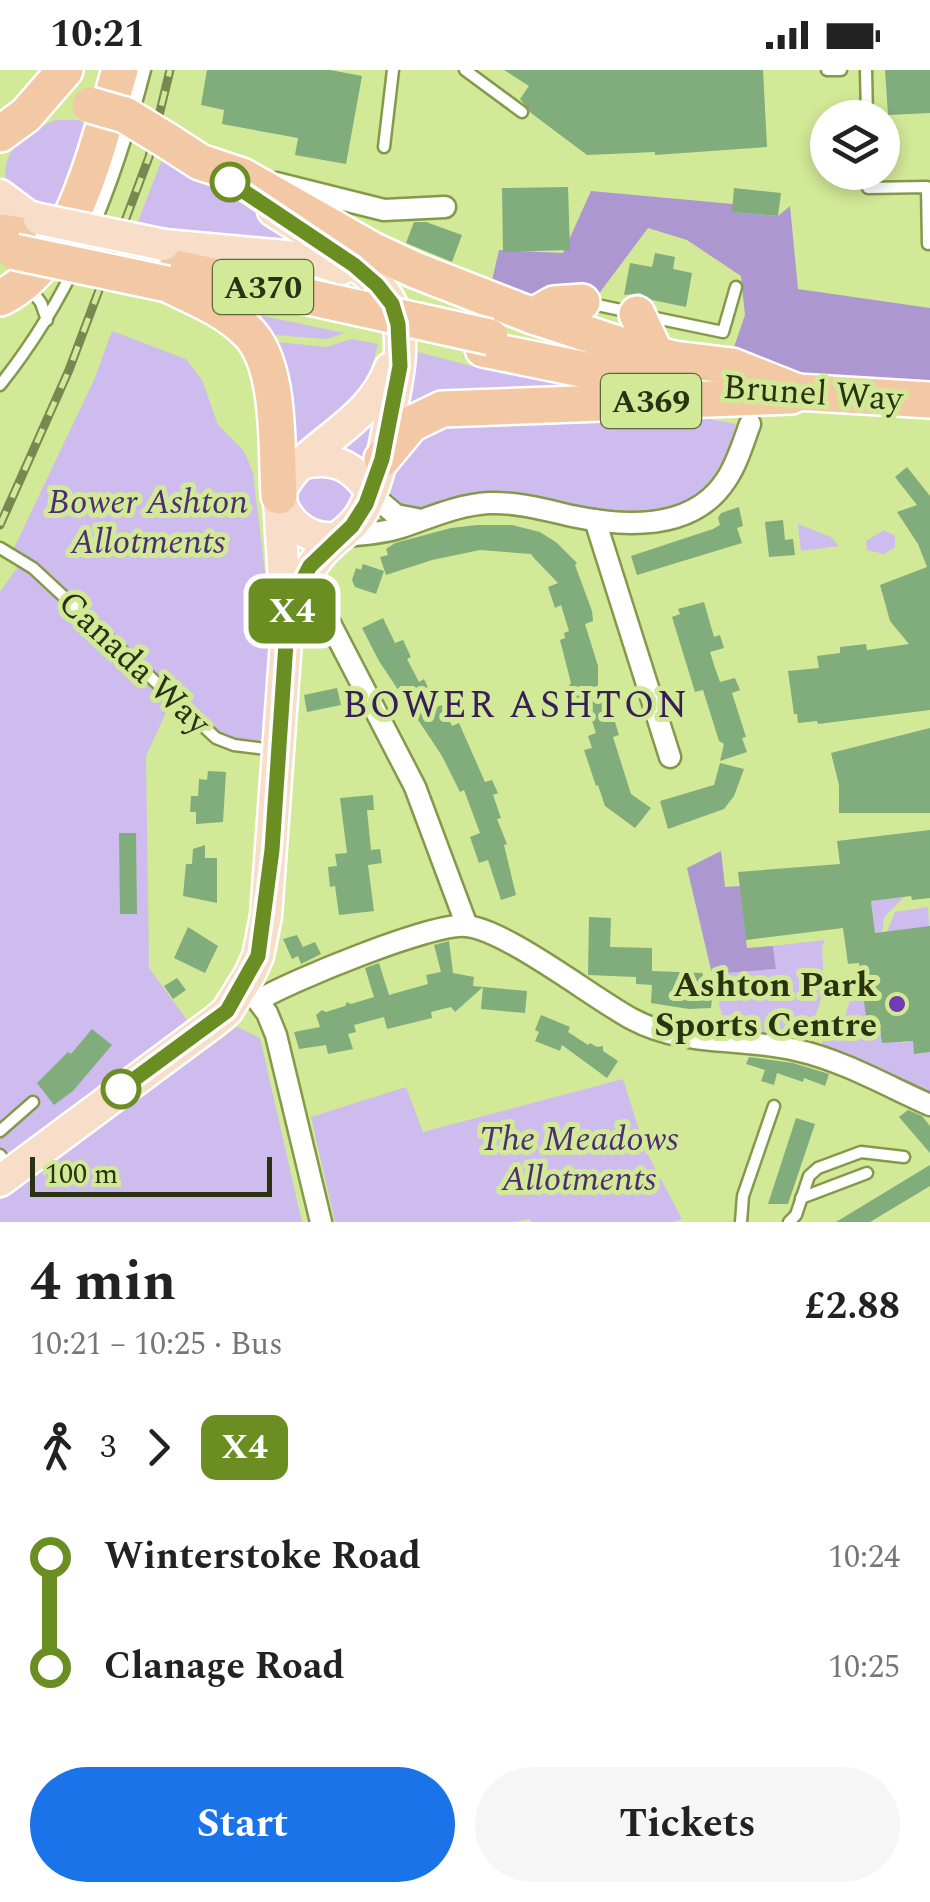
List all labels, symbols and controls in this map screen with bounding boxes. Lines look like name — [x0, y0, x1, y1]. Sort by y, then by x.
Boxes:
text: 10:21 — [50, 6, 145, 64]
map controls — [810, 100, 900, 190]
button: layers — [810, 100, 900, 190]
unlabelled marker — [211, 163, 249, 201]
road number: A370 — [213, 260, 313, 314]
street label: Brunel Way — [721, 361, 906, 426]
road number: A369 — [601, 374, 701, 428]
park label: Bower Ashton Allotments — [48, 476, 248, 569]
street label: Canada Way — [45, 578, 223, 749]
line badge: X4 — [247, 578, 337, 644]
text: X4 — [269, 585, 315, 638]
district label: BOWER ASHTON — [342, 677, 690, 735]
place label: Ashton Park Sports Centre — [655, 959, 877, 1052]
marker: Ashton Park Sports Centre — [886, 993, 908, 1015]
unlabelled marker — [102, 1070, 140, 1108]
park label: The Meadows Allotments — [479, 1113, 679, 1206]
scale bar — [30, 1152, 272, 1196]
text: 100 m — [45, 1153, 118, 1196]
text: 4 min — [30, 1241, 176, 1324]
text: £2.88 — [805, 1278, 900, 1336]
text: 10:21 – 10:25 · Bus — [30, 1320, 283, 1369]
icon: walk — [30, 1420, 85, 1475]
icon: forward — [131, 1420, 186, 1475]
text: X4 — [221, 1421, 268, 1474]
text: 3 — [100, 1423, 116, 1472]
text: Winterstoke Road — [104, 1528, 421, 1586]
text: 10:24 — [828, 1533, 900, 1582]
text: Clanage Road — [104, 1638, 345, 1696]
text: 10:25 — [828, 1643, 900, 1692]
button: Start — [30, 1767, 455, 1882]
button: Tickets — [475, 1767, 900, 1882]

